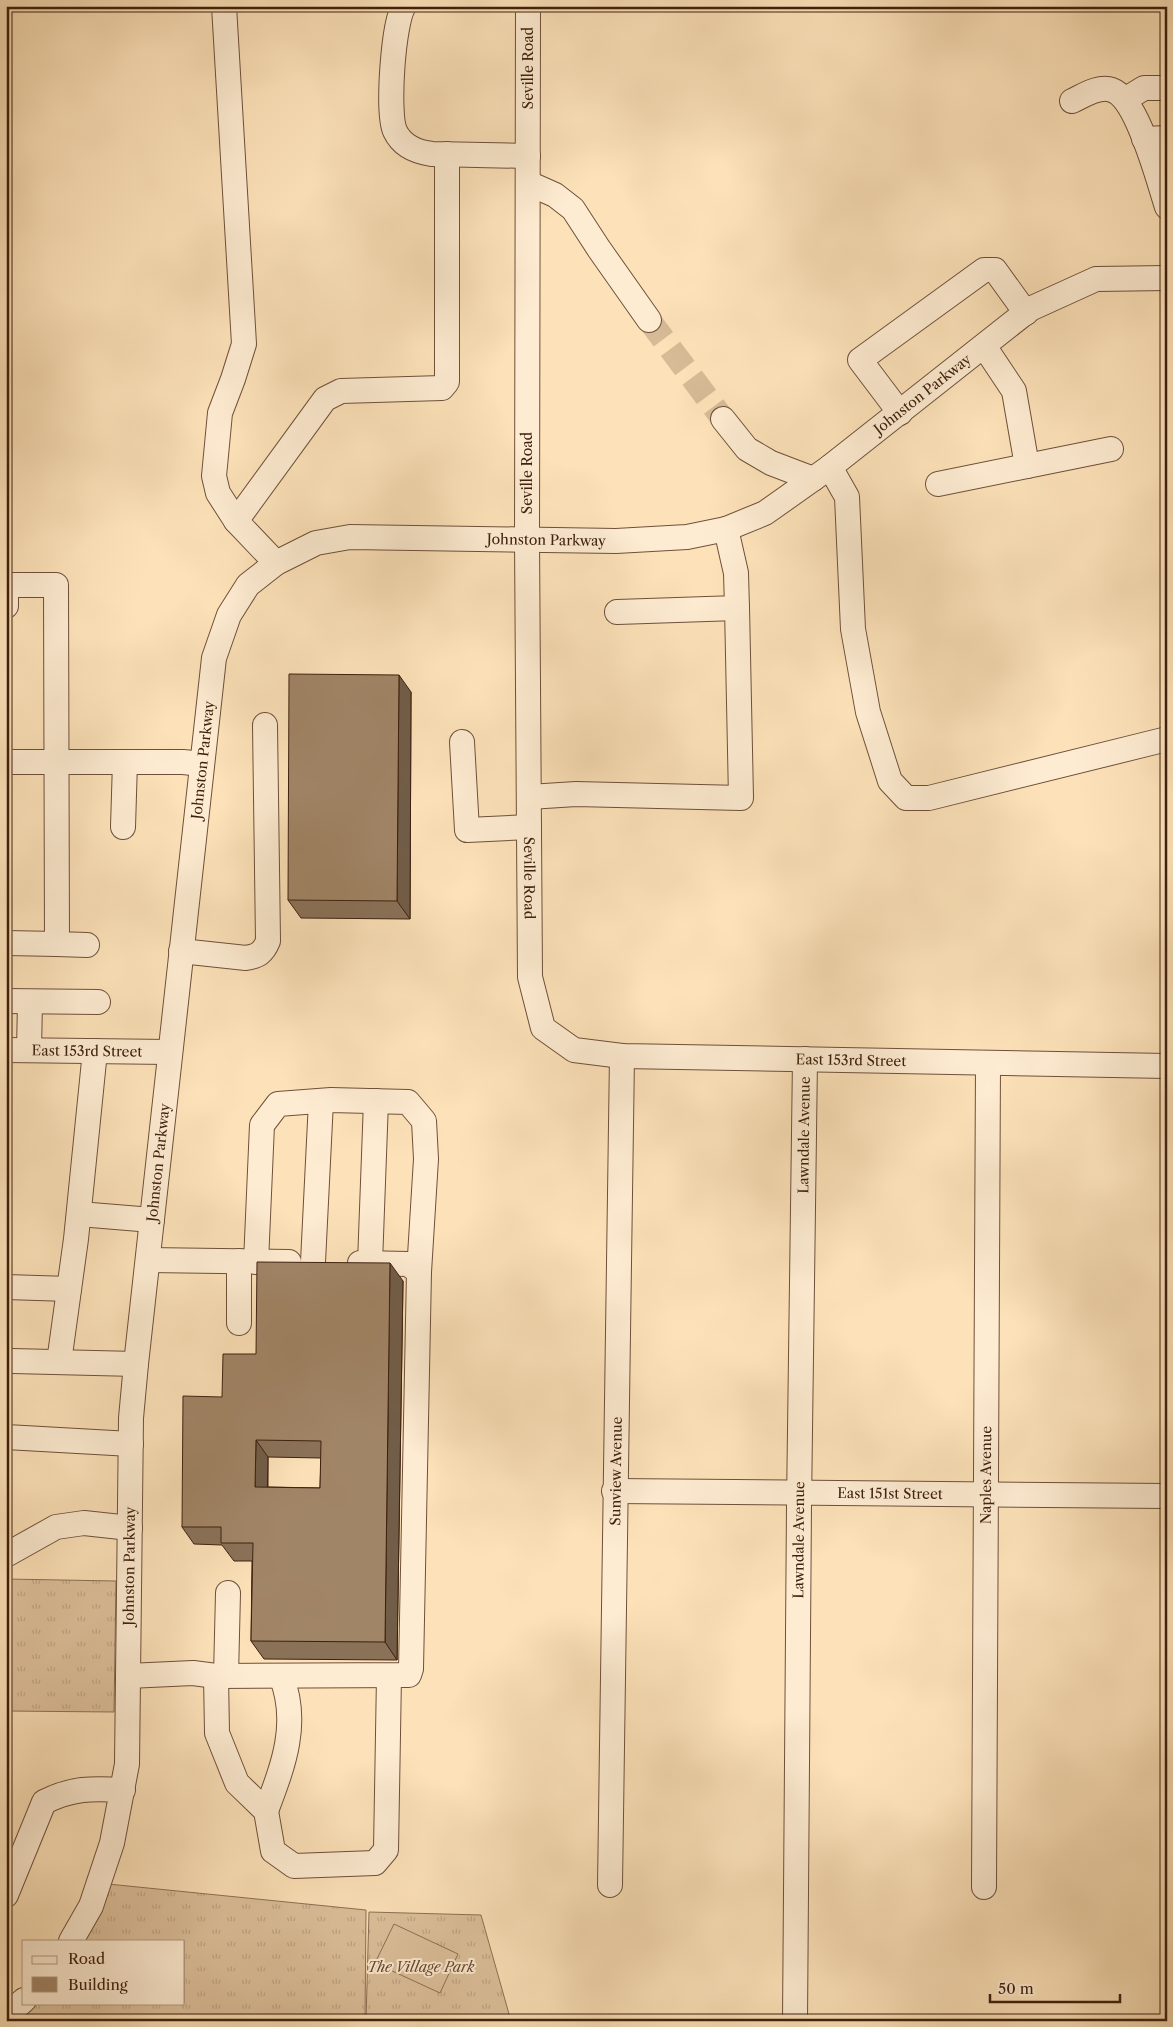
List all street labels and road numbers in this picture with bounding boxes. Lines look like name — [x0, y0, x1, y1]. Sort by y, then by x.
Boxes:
street label: Seville Road — [519, 26, 537, 109]
street label: Johnston Parkway — [868, 350, 975, 439]
street label: Seville Road — [518, 431, 536, 514]
street label: Johnston Parkway — [485, 530, 606, 550]
street label: Johnston Parkway — [187, 700, 218, 822]
street label: Seville Road — [520, 837, 539, 920]
street label: East 153rd Street — [32, 1041, 142, 1061]
street label: East 153rd Street — [795, 1050, 906, 1070]
street label: Lawndale Avenue — [794, 1076, 814, 1194]
street label: Johnston Parkway — [143, 1102, 174, 1225]
street label: Sunview Avenue — [606, 1416, 626, 1526]
street label: Naples Avenue — [977, 1426, 995, 1524]
street label: Lawndale Avenue — [789, 1481, 808, 1599]
street label: East 151st Street — [837, 1484, 943, 1503]
street label: Johnston Parkway — [120, 1506, 139, 1628]

